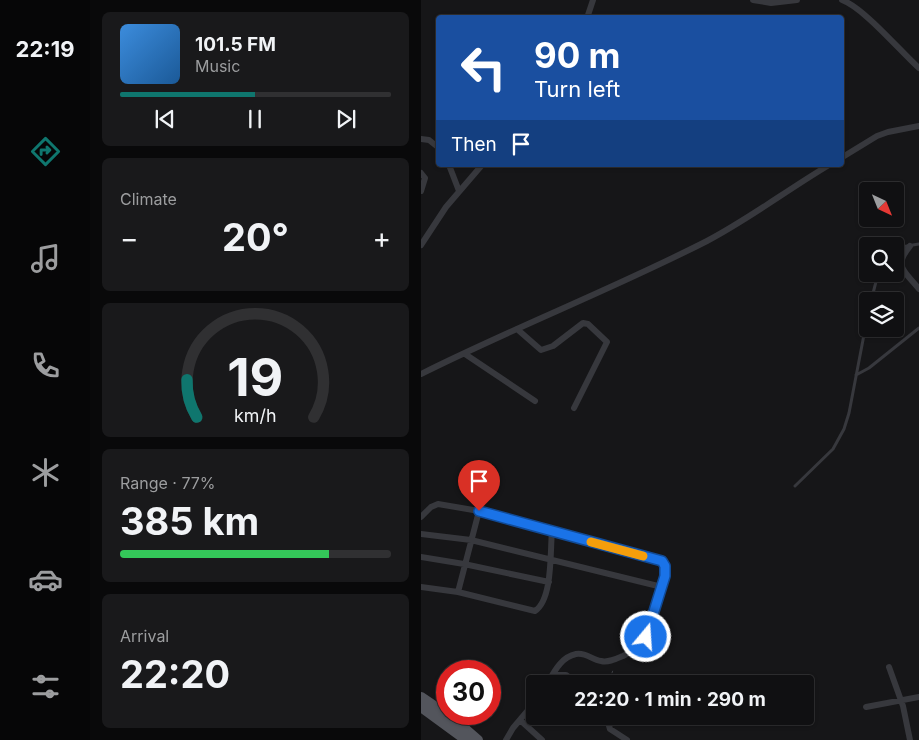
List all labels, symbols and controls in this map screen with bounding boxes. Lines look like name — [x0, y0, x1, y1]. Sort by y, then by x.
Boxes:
text: 101.5 FM — [195, 33, 276, 56]
text: 90 m — [534, 34, 621, 76]
icon: left — [451, 35, 516, 100]
text: 22:19 — [16, 36, 74, 62]
text: Music — [195, 56, 240, 76]
text: Turn left — [534, 76, 620, 102]
icon: previous — [151, 105, 179, 133]
icon: pause — [241, 105, 269, 133]
icon: next — [332, 105, 360, 133]
icon: arrive — [507, 130, 535, 158]
text: Then — [451, 133, 497, 156]
icon: directions — [28, 134, 63, 169]
north arrow — [859, 182, 903, 228]
map controls — [859, 182, 904, 337]
text: Climate — [120, 189, 177, 209]
text: 20° — [222, 214, 289, 260]
text: − — [120, 221, 139, 255]
text: + — [372, 221, 391, 255]
button: search — [859, 237, 904, 282]
icon: music — [28, 241, 63, 276]
button: layers — [859, 292, 904, 337]
text: 19 — [227, 346, 284, 409]
icon: phone — [28, 348, 63, 383]
text: km/h — [234, 405, 277, 426]
icon: climate — [28, 455, 63, 490]
pin — [458, 460, 500, 511]
icon: arrive — [465, 467, 493, 495]
text: Range · 77% — [120, 473, 216, 493]
text: 385 km — [120, 498, 259, 544]
icon: car — [28, 562, 63, 597]
position arrow — [619, 610, 671, 662]
text: Arrival — [120, 626, 169, 646]
text: 22:20 — [120, 651, 230, 697]
speed limit sign: 30 — [436, 660, 501, 725]
icon: filters — [28, 669, 63, 704]
text: 22:20 · 1 min · 290 m — [574, 688, 766, 711]

